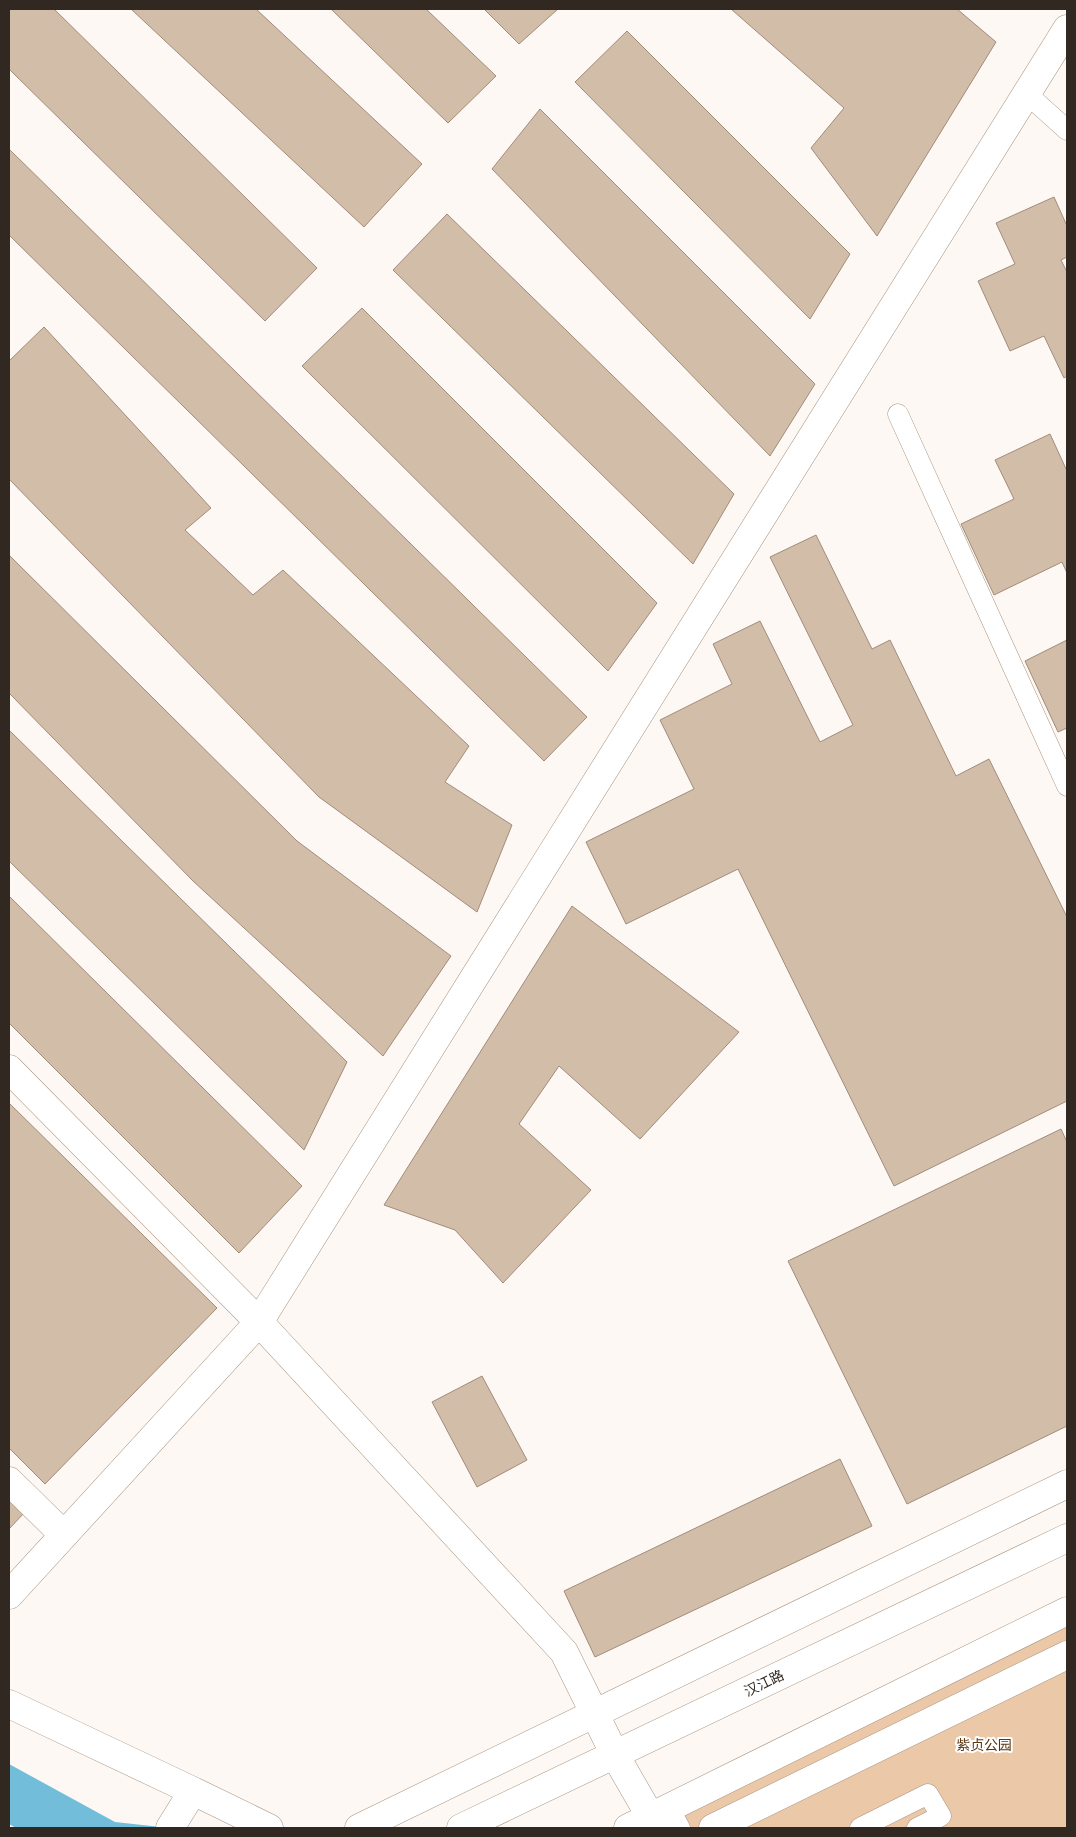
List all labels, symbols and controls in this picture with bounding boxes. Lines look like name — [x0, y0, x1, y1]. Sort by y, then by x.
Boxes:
street label: 汉江路 — [742, 1667, 786, 1699]
park label: 紫贞公园 — [956, 1737, 1012, 1753]

